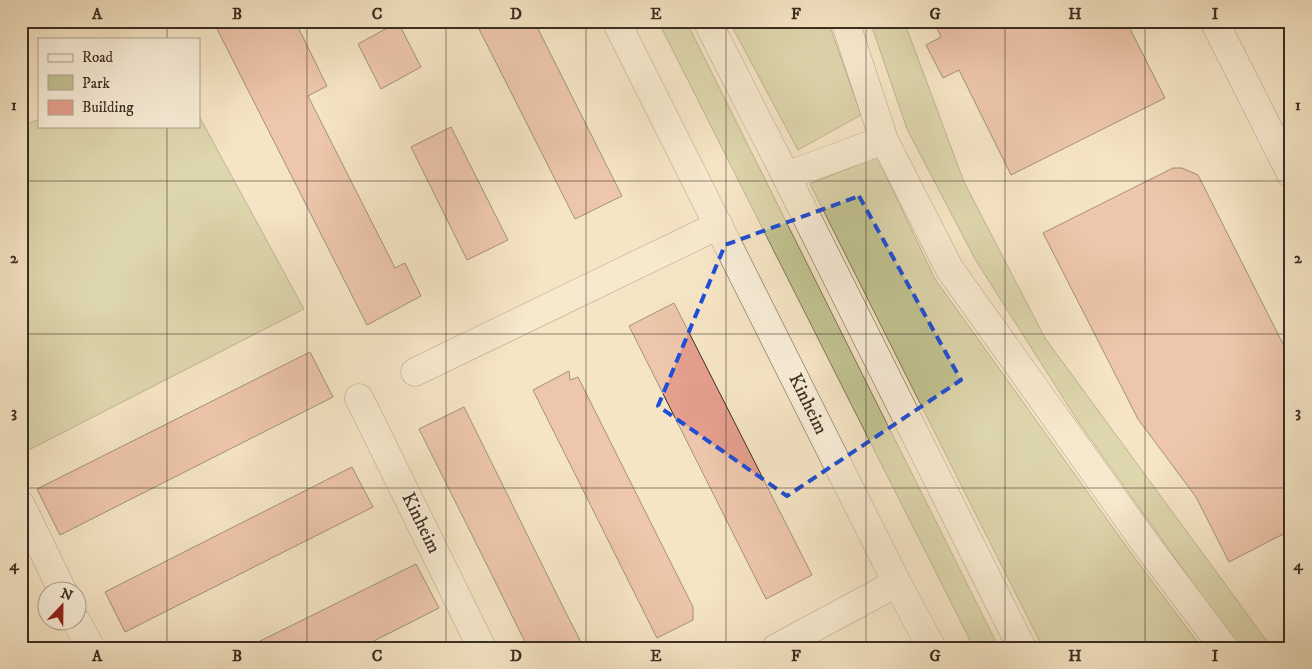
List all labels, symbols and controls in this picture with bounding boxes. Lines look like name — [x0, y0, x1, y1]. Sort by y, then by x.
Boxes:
text: A — [91, 4, 103, 24]
text: B — [232, 4, 242, 24]
text: C — [372, 4, 382, 24]
text: D — [510, 4, 522, 24]
text: E — [650, 4, 662, 24]
text: F — [791, 4, 801, 24]
text: G — [929, 4, 941, 24]
text: H — [1068, 4, 1082, 24]
text: I — [1212, 4, 1219, 24]
legend — [38, 38, 200, 128]
text: Road — [82, 48, 114, 67]
text: Park — [82, 74, 111, 93]
text: 1 — [11, 95, 17, 115]
text: 1 — [1295, 95, 1301, 115]
text: Building — [82, 98, 134, 117]
text: 2 — [10, 248, 19, 268]
text: 2 — [1294, 248, 1303, 268]
street label: Kinheim — [783, 370, 833, 438]
text: 3 — [11, 402, 17, 422]
text: 3 — [1295, 402, 1301, 422]
street label: Kinheim — [396, 489, 446, 557]
text: 4 — [8, 555, 19, 575]
text: 4 — [1292, 555, 1303, 575]
north arrow — [38, 582, 88, 632]
text: N — [58, 584, 76, 606]
text: A — [91, 646, 103, 666]
text: B — [232, 646, 242, 666]
text: C — [372, 646, 382, 666]
text: D — [510, 646, 522, 666]
text: E — [650, 646, 662, 666]
text: F — [791, 646, 801, 666]
text: G — [929, 646, 941, 666]
text: H — [1068, 646, 1082, 666]
text: I — [1212, 646, 1219, 666]

